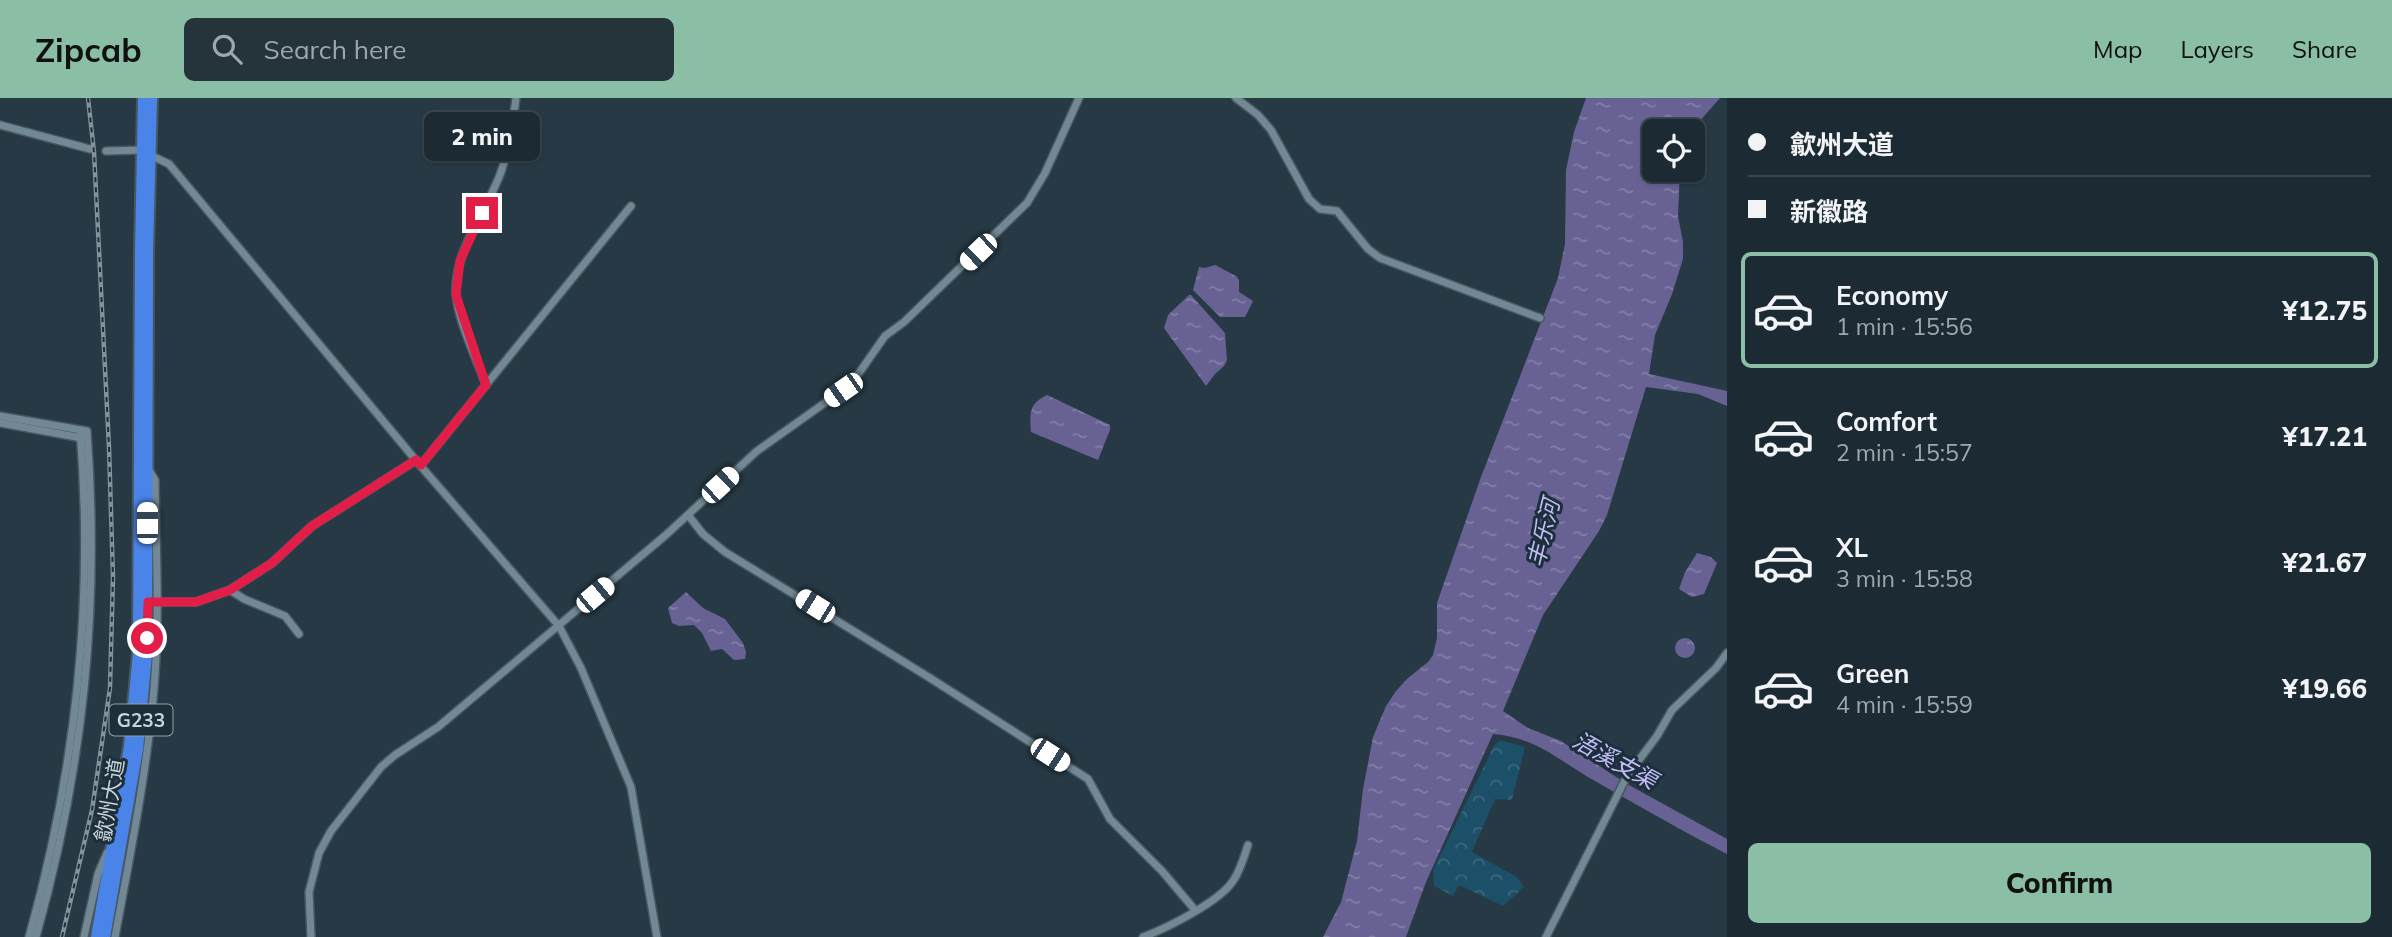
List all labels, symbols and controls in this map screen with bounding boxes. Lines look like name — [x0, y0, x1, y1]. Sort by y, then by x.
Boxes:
search box — [184, 18, 674, 81]
text: Zipcab — [35, 29, 142, 70]
icon: search — [208, 30, 246, 68]
text: Search here — [264, 33, 407, 66]
text: Map — [2093, 34, 2142, 64]
text: Layers — [2180, 34, 2254, 64]
text: Share — [2292, 34, 2357, 64]
callout: 2 min — [424, 111, 540, 160]
map controls — [1642, 119, 1705, 182]
button: locate — [1642, 119, 1705, 182]
text: 2 min — [451, 122, 513, 151]
text: 歙州大道 — [1790, 128, 1894, 161]
text: 新徽路 — [1790, 195, 1868, 228]
route end — [466, 197, 498, 229]
car — [956, 230, 1001, 274]
icon: car — [1752, 279, 1815, 342]
text: Economy — [1836, 279, 1948, 312]
text: ¥12.75 — [2282, 294, 2367, 327]
text: 1 min · 15:56 — [1836, 312, 1973, 341]
car — [820, 369, 867, 411]
icon: car — [1752, 405, 1815, 468]
text: Comfort — [1836, 405, 1937, 438]
text: ¥17.21 — [2282, 420, 2367, 453]
text: 2 min · 15:57 — [1836, 438, 1973, 467]
car — [698, 463, 743, 507]
water label: 丰乐河 — [1521, 492, 1566, 570]
car — [137, 502, 158, 544]
icon: car — [1752, 531, 1815, 594]
text: XL — [1836, 531, 1868, 564]
text: ¥21.67 — [2282, 546, 2367, 579]
text: 3 min · 15:58 — [1836, 564, 1973, 593]
car — [573, 573, 618, 617]
car — [792, 586, 839, 626]
route start — [131, 622, 163, 654]
icon: car — [1752, 657, 1815, 720]
text: Green — [1836, 657, 1909, 690]
text: ¥19.66 — [2282, 672, 2367, 705]
text: 4 min · 15:59 — [1836, 690, 1973, 719]
road number: G233 — [110, 705, 172, 736]
water label: 浯溪支渠 — [1568, 725, 1665, 796]
car — [1027, 735, 1074, 775]
street label: 歙州大道 — [89, 756, 129, 844]
button: Confirm — [1748, 843, 2371, 923]

